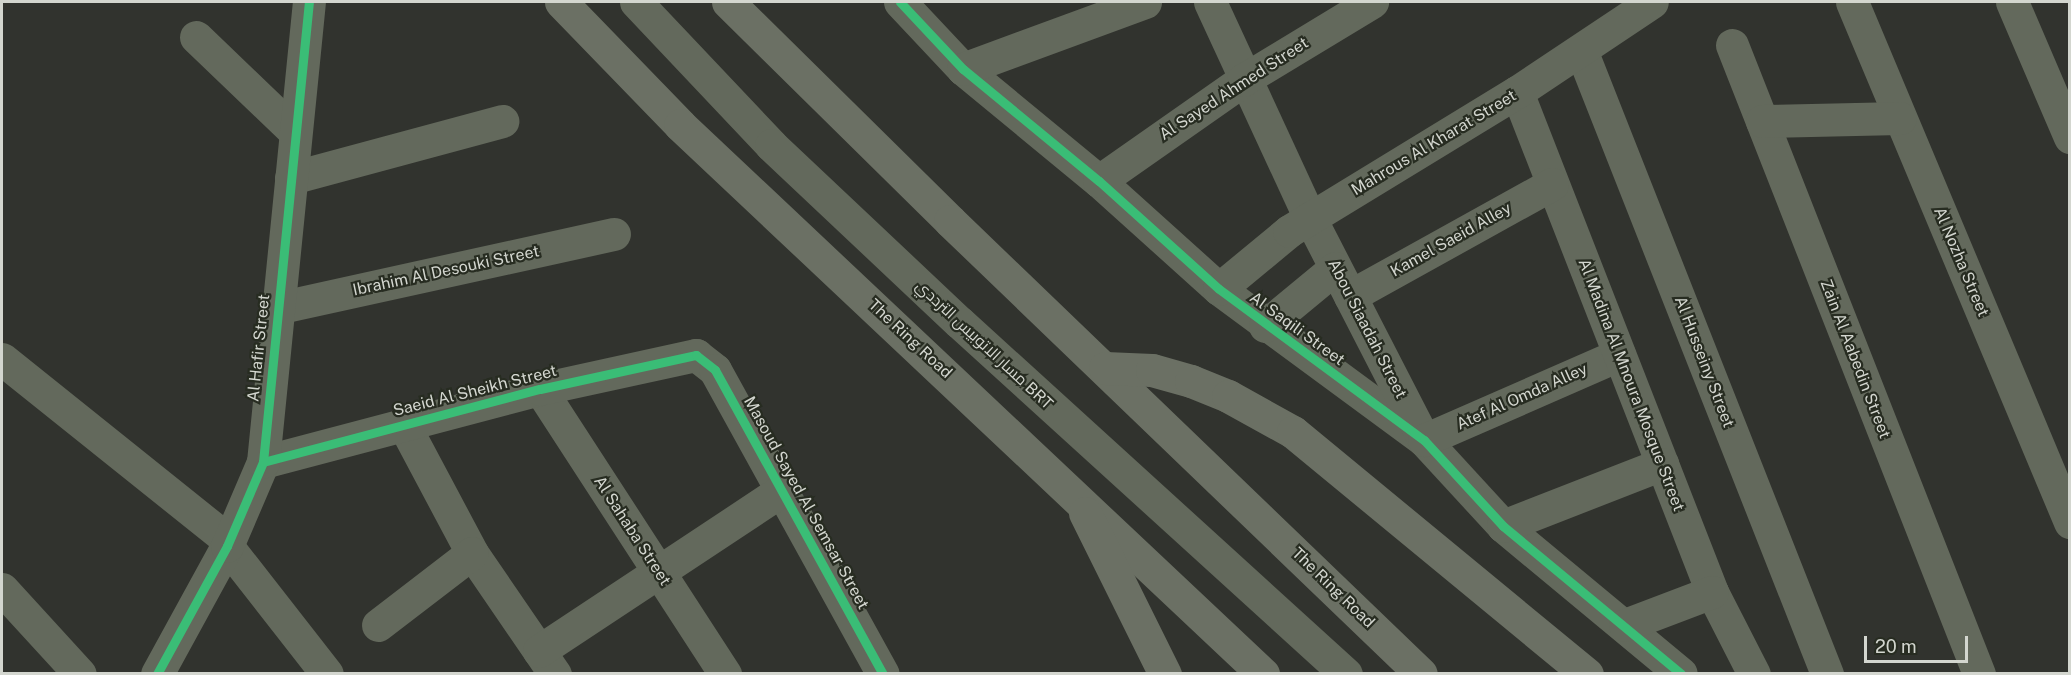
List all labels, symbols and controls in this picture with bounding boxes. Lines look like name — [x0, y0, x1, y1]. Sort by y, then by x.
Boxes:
street label: Al Sayed Ahmed Street — [1156, 34, 1312, 144]
street label: Mahrous Al Kharat Street — [1348, 86, 1520, 200]
street label: Kamel Saeid Alley — [1387, 199, 1515, 281]
street label: Al Nozha Street — [1929, 204, 1993, 320]
street label: Ibrahim Al Desouki Street — [351, 242, 541, 300]
street label: Abou Siaadah Street — [1324, 256, 1410, 402]
street label: Al Madina Al Mnoura Mosque Street — [1574, 256, 1688, 514]
street label: مسار الاتوبيس الترددي BRT — [911, 276, 1057, 414]
street label: Zain Al Aabedin Street — [1816, 277, 1894, 441]
street label: Al Saqili Street — [1246, 288, 1348, 370]
street label: Al Hafir Street — [244, 293, 274, 403]
street label: Al Husseiny Street — [1670, 294, 1738, 430]
street label: The Ring Road — [864, 295, 956, 383]
street label: Atef Al Omda Alley — [1454, 360, 1590, 434]
street label: Saeid Al Sheikh Street — [391, 361, 559, 421]
street label: Masoud Sayed Al Semsar Street — [739, 393, 873, 613]
street label: Al Sahaba Street — [589, 473, 675, 589]
street label: The Ring Road — [1288, 544, 1378, 632]
scale bar — [1867, 624, 1970, 662]
text: 20 m — [1875, 636, 1917, 657]

